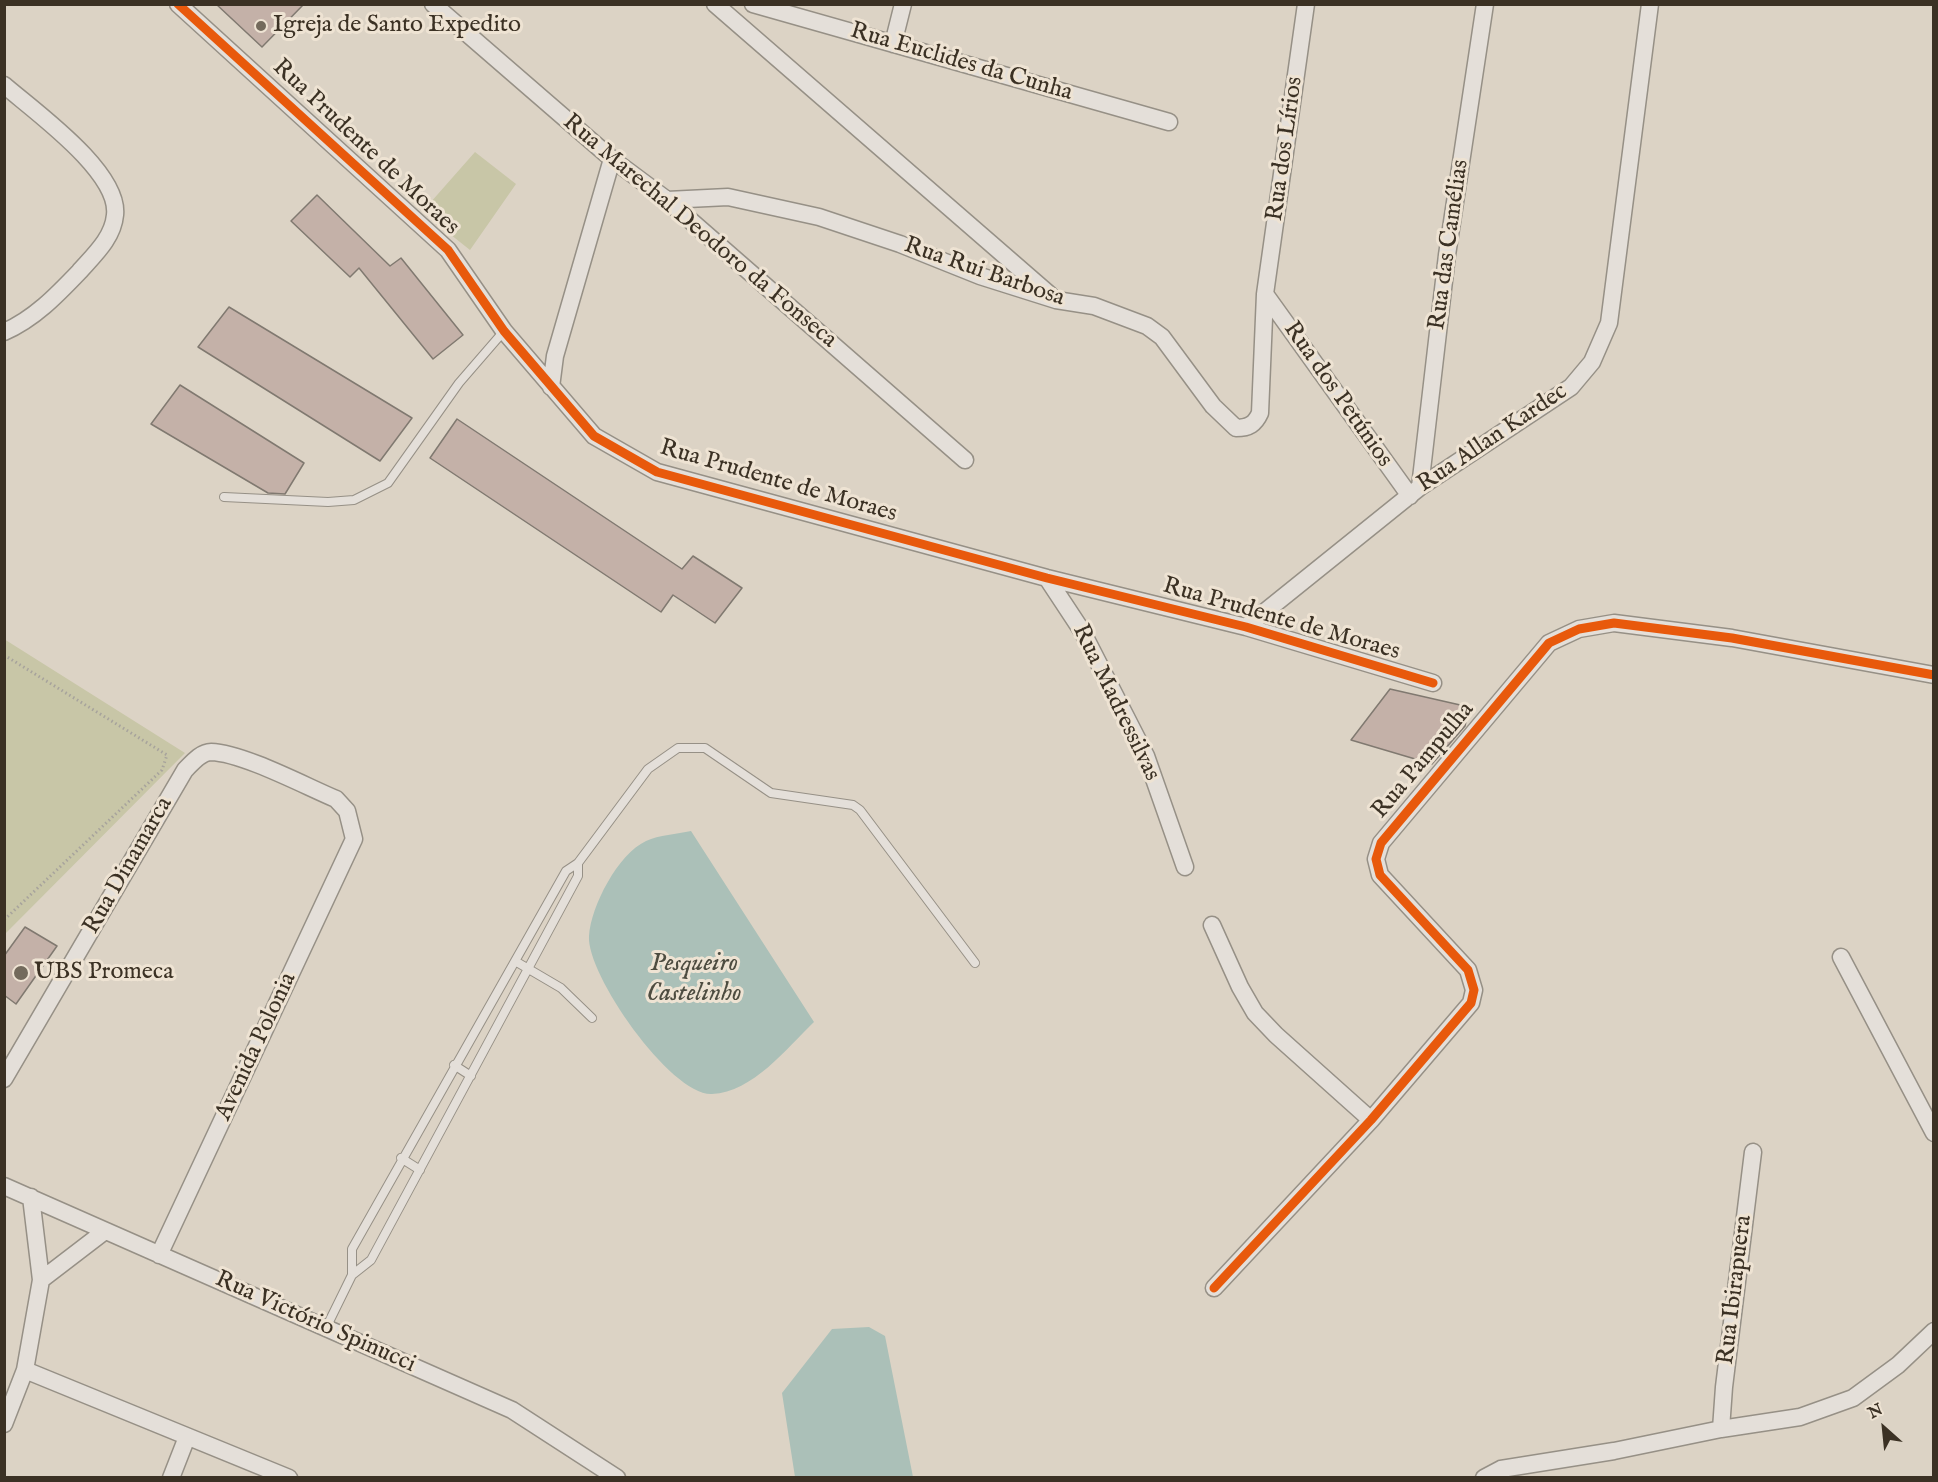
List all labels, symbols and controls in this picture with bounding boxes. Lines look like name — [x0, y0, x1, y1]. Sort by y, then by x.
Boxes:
place label: Igreja de Santo Expedito — [273, 12, 521, 40]
street label: Rua Euclides da Cunha — [847, 17, 1075, 109]
marker: Igreja de Santo Expedito — [254, 19, 268, 33]
street label: Rua Prudente de Moraes — [266, 54, 464, 242]
street label: Rua dos Lírios — [1262, 75, 1310, 223]
street label: Rua Marechal Deodoro da Fonseca — [556, 109, 842, 355]
street label: Rua das Camélias — [1424, 158, 1476, 332]
street label: Rua Rui Barbosa — [900, 232, 1068, 314]
street label: Rua dos Petúnios — [1276, 317, 1398, 473]
street label: Rua Allan Kardec — [1413, 378, 1573, 500]
street label: Rua Prudente de Moraes — [656, 434, 900, 530]
street label: Rua Prudente de Moraes — [1159, 572, 1403, 668]
street label: Rua Madressilvas — [1065, 620, 1165, 786]
street label: Rua Pampulha — [1367, 697, 1481, 825]
street label: Rua Dinamarca — [78, 792, 180, 940]
water label: Pesqueiro Castelinho — [646, 949, 742, 1011]
place label: UBS Promeca — [34, 959, 174, 987]
marker: UBS Promeca — [12, 964, 30, 982]
street label: Avenida Polonia — [210, 968, 304, 1126]
street label: Rua Ibirapuera — [1713, 1214, 1759, 1366]
street label: Rua Victório Spinucci — [210, 1266, 420, 1380]
north arrow — [1854, 1398, 1914, 1458]
text: N — [1865, 1400, 1887, 1424]

